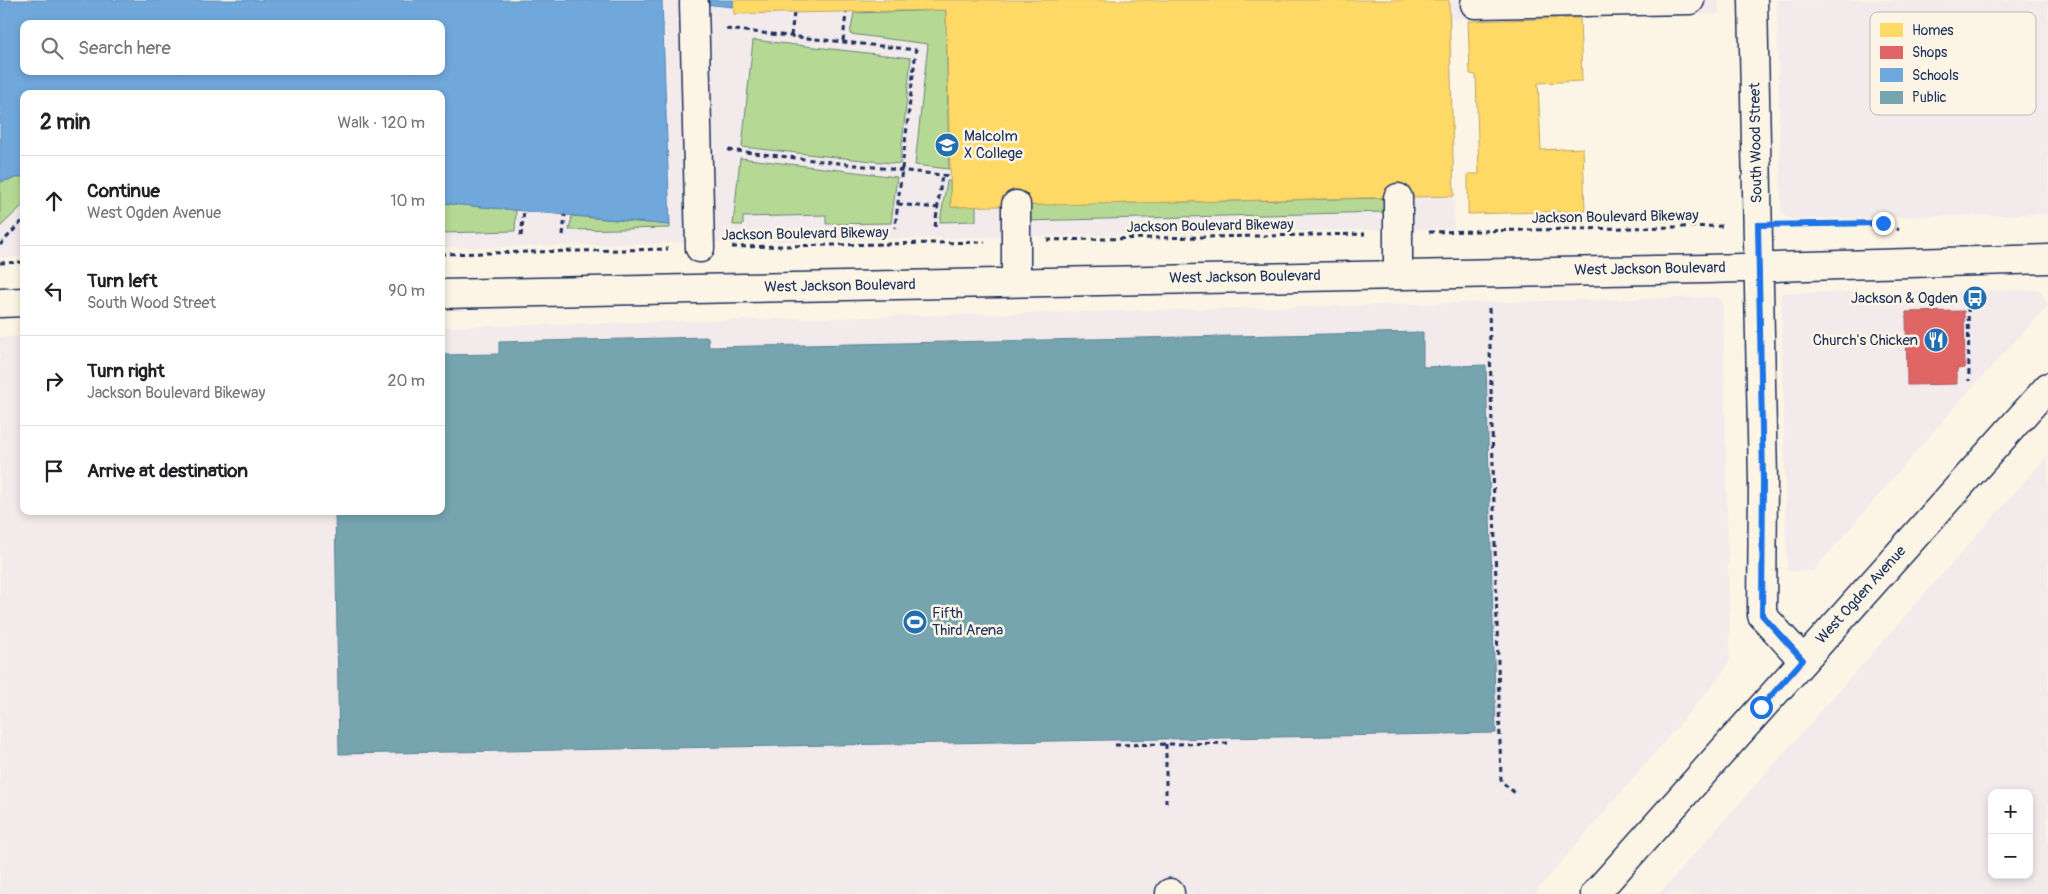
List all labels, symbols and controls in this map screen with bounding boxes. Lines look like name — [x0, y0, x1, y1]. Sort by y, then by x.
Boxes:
legend — [1870, 12, 2036, 115]
search box — [20, 20, 445, 75]
text: Homes — [1912, 22, 1954, 39]
icon: search — [38, 34, 66, 62]
text: Search here — [78, 36, 171, 60]
text: Shops — [1912, 44, 1948, 61]
text: Schools — [1912, 67, 1959, 84]
street label: South Wood Street — [1745, 81, 1767, 204]
text: Public — [1912, 89, 1947, 106]
text: 2 min — [40, 109, 90, 136]
text: Walk · 120 m — [337, 113, 425, 133]
place label: Malcolm X College — [964, 127, 1023, 163]
school or university icon: Malcolm X College — [934, 132, 960, 158]
text: Continue — [87, 179, 160, 203]
icon: ahead — [40, 187, 68, 215]
text: 10 m — [390, 191, 425, 211]
text: West Ogden Avenue — [87, 203, 221, 223]
street label: Jackson Boulevard Bikeway — [1531, 206, 1699, 228]
route end — [1872, 212, 1895, 235]
street label: Jackson Boulevard Bikeway — [1126, 215, 1294, 237]
street label: Jackson Boulevard Bikeway — [721, 223, 889, 245]
street label: West Jackson Boulevard — [1574, 258, 1726, 280]
street label: West Jackson Boulevard — [1169, 266, 1321, 288]
text: Turn left — [87, 269, 157, 293]
street label: West Jackson Boulevard — [764, 275, 916, 297]
icon: left — [40, 277, 68, 305]
text: 90 m — [388, 281, 425, 301]
bus stop icon: Jackson & Ogden — [1962, 285, 1988, 311]
place label: Jackson & Ogden — [1851, 289, 1958, 308]
text: South Wood Street — [87, 293, 216, 313]
restaurant icon: Church's Chicken — [1923, 327, 1949, 353]
place label: Church's Chicken — [1813, 331, 1918, 350]
text: Turn right — [87, 359, 165, 383]
icon: right — [40, 367, 68, 395]
text: 20 m — [387, 371, 425, 391]
text: Jackson Boulevard Bikeway — [87, 383, 265, 403]
icon: arrive — [40, 457, 68, 485]
text: Arrive at destination — [87, 459, 248, 483]
street label: West Ogden Avenue — [1812, 541, 1911, 648]
place label: Fifth Third Arena — [932, 604, 1003, 640]
sports icon: Fifth Third Arena — [902, 609, 928, 635]
route start — [1750, 696, 1773, 719]
map controls — [1988, 789, 2033, 879]
button: + — [1988, 789, 2033, 834]
button: − — [1988, 834, 2033, 879]

